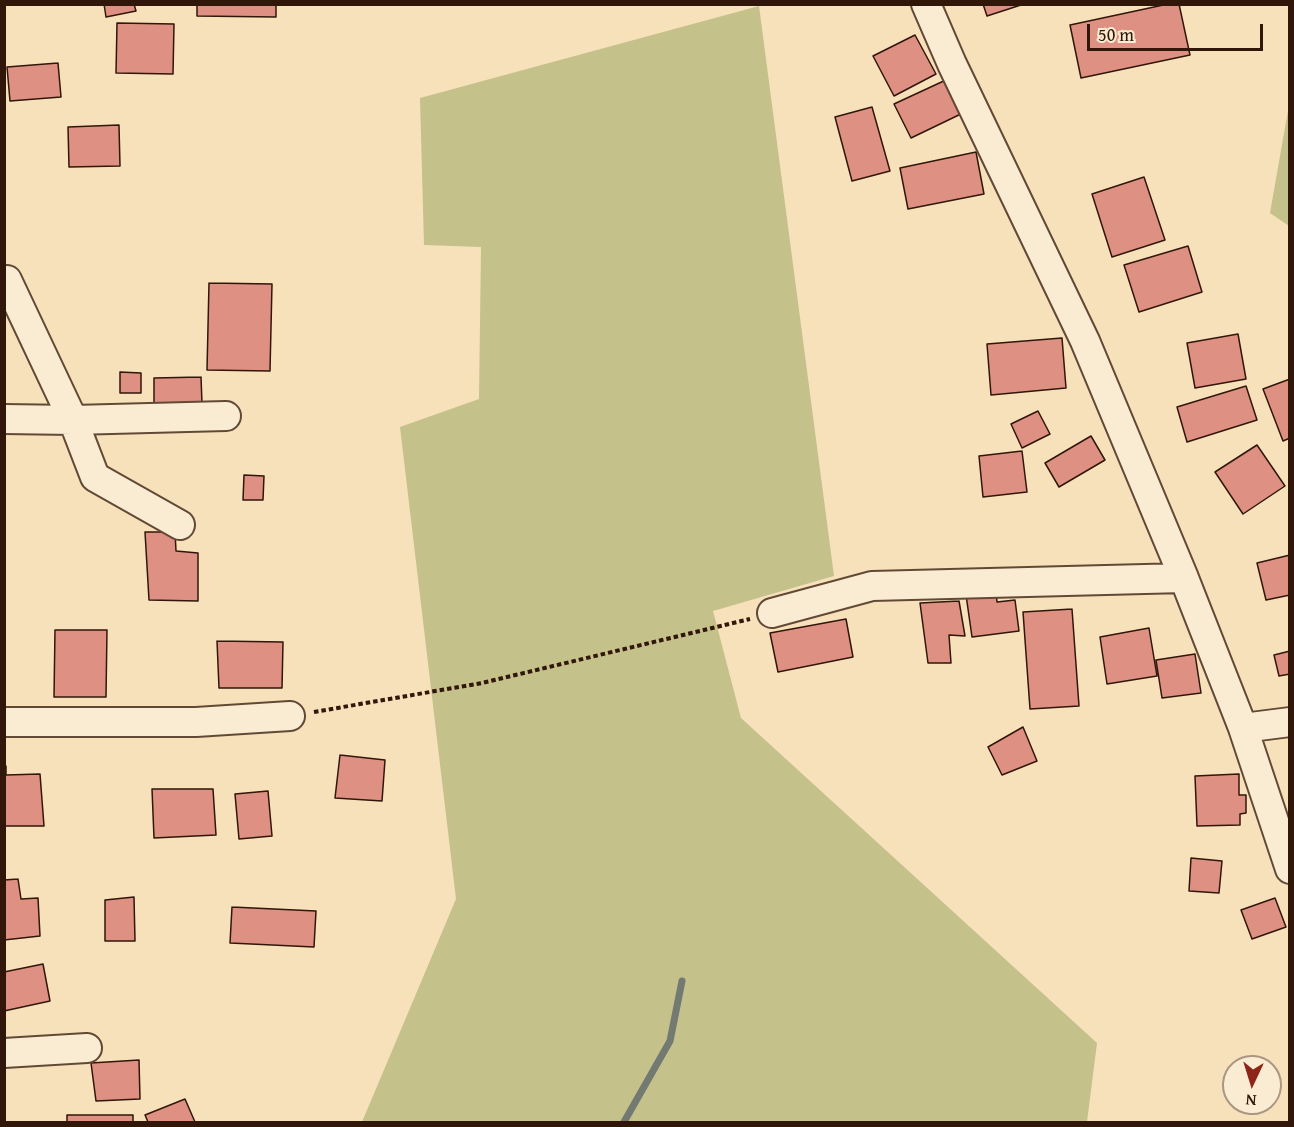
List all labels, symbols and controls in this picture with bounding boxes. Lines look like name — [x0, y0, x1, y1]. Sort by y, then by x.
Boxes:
scale bar — [1090, 12, 1266, 50]
text: 50 m — [1098, 21, 1134, 48]
north arrow — [1222, 1055, 1282, 1115]
text: N — [1245, 1089, 1257, 1113]

